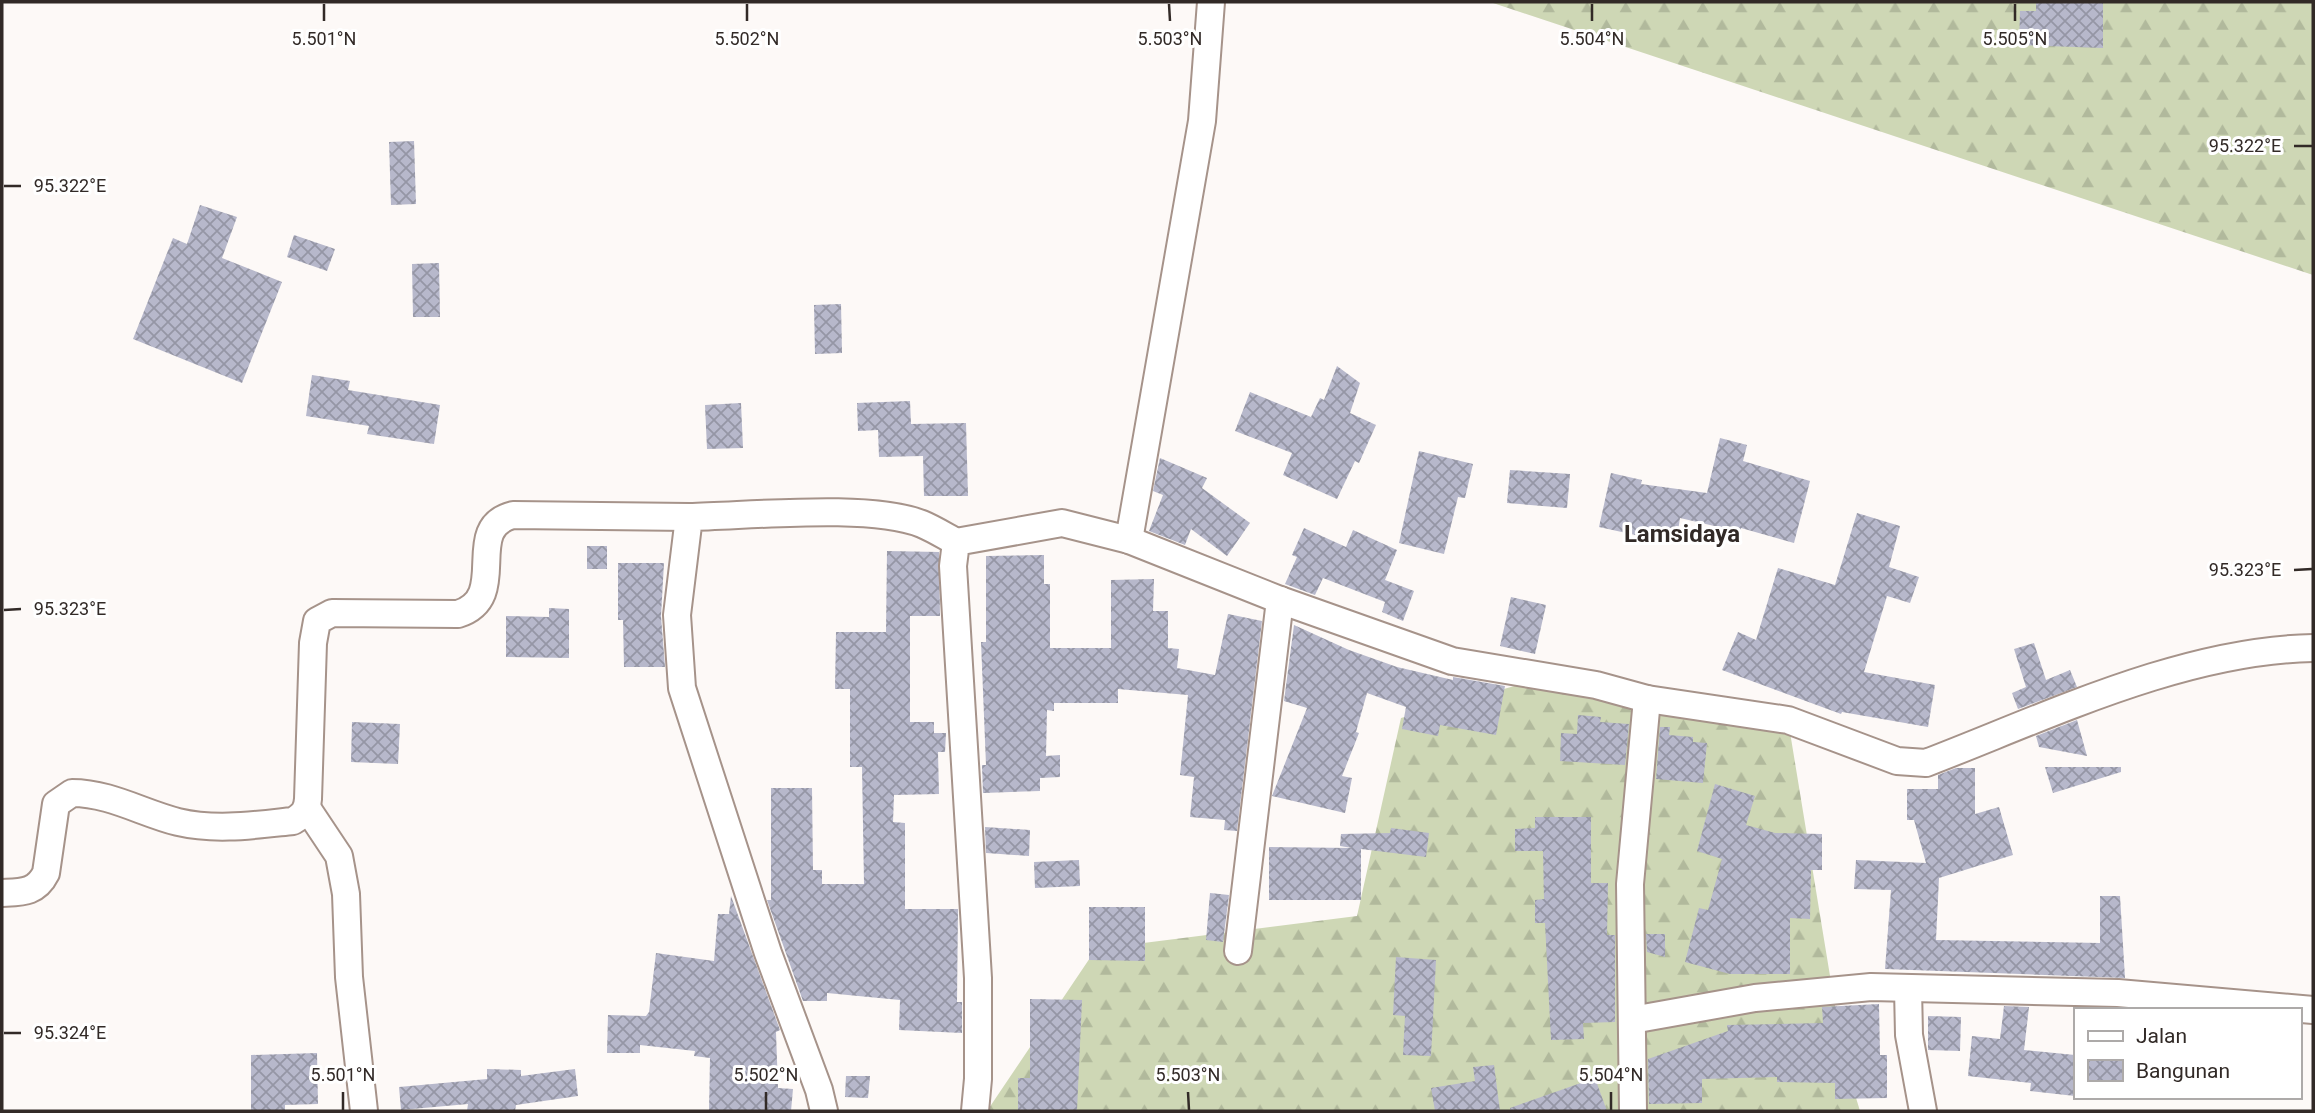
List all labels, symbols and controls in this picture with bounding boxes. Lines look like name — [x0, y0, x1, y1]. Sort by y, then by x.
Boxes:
text: 5.501°N — [292, 28, 356, 49]
text: 5.502°N — [715, 28, 779, 49]
text: 5.503°N — [1138, 28, 1202, 49]
text: 5.504°N — [1560, 28, 1624, 49]
text: 5.505°N — [1983, 28, 2047, 49]
text: 95.322°E — [2209, 135, 2281, 156]
text: 95.322°E — [34, 175, 106, 196]
district label: Lamsidaya — [1624, 520, 1740, 548]
text: 95.323°E — [2209, 559, 2281, 580]
text: 95.323°E — [34, 598, 106, 619]
legend — [2074, 1008, 2301, 1099]
text: 95.324°E — [34, 1022, 106, 1043]
text: Jalan — [2136, 1024, 2187, 1048]
text: Bangunan — [2136, 1059, 2230, 1083]
text: 5.501°N — [311, 1064, 375, 1085]
text: 5.502°N — [734, 1064, 798, 1085]
text: 5.503°N — [1156, 1064, 1220, 1085]
text: 5.504°N — [1579, 1064, 1643, 1085]

